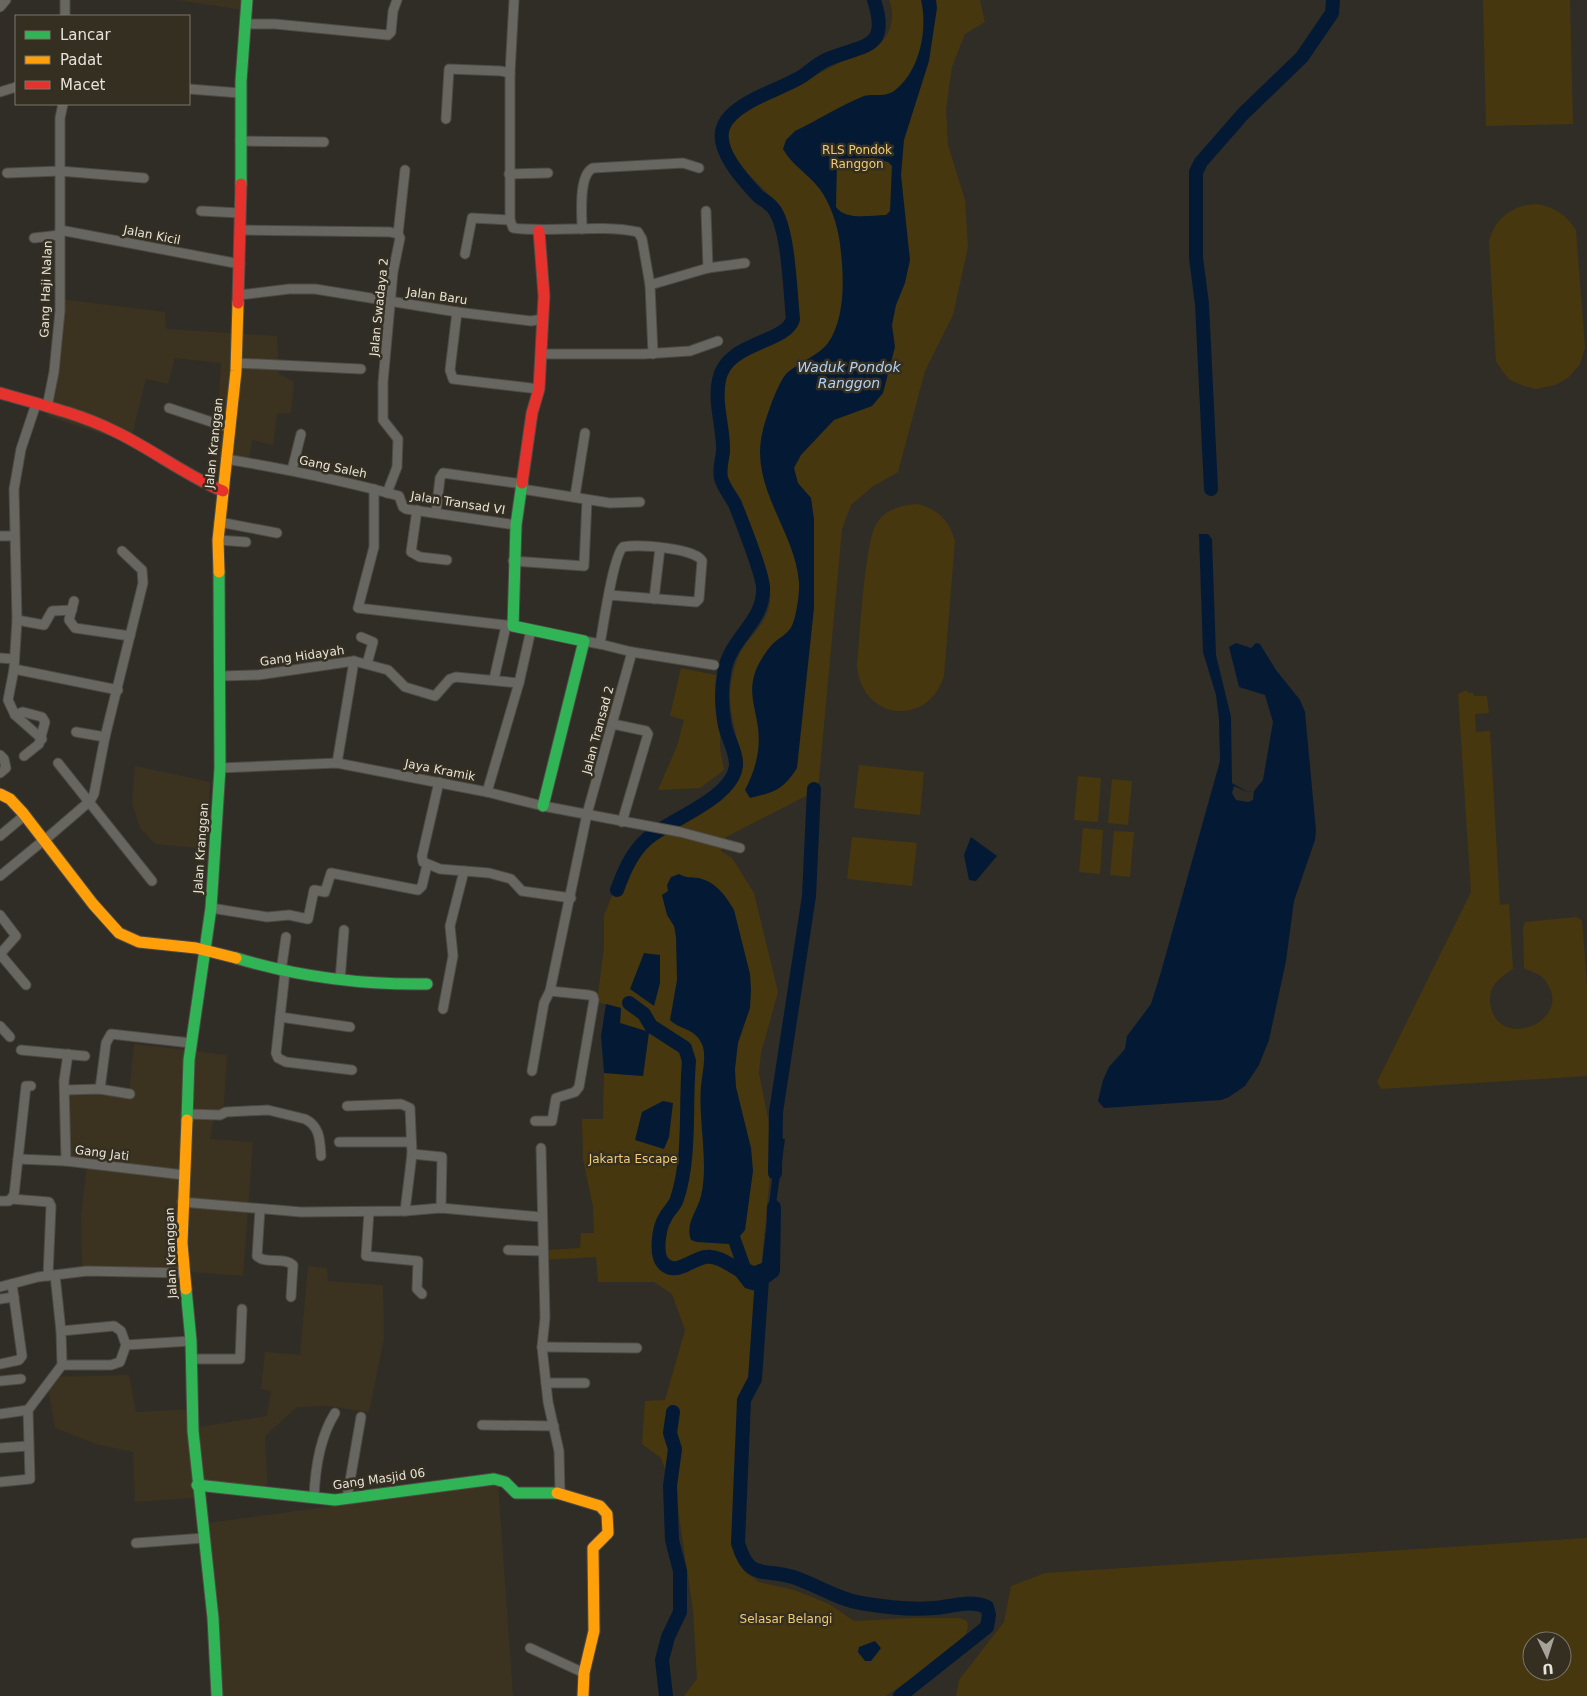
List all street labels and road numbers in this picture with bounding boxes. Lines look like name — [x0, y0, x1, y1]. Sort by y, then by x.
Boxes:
street label: Jalan Kicil — [121, 222, 182, 247]
street label: Gang Haji Nalan — [37, 240, 55, 338]
street label: Jalan Swadaya 2 — [367, 257, 391, 358]
street label: Jalan Baru — [405, 285, 468, 307]
street label: Jalan Kranggan — [202, 397, 226, 490]
street label: Gang Saleh — [298, 453, 368, 481]
street label: Jalan Transad VI — [409, 488, 506, 517]
street label: Gang Hidayah — [259, 643, 345, 669]
street label: Jalan Transad 2 — [579, 684, 617, 777]
street label: Jaya Kramik — [403, 756, 476, 784]
street label: Jalan Kranggan — [191, 802, 211, 895]
street label: Gang Jati — [74, 1143, 130, 1163]
street label: Jalan Kranggan — [162, 1207, 180, 1300]
street label: Gang Masjid 06 — [332, 1466, 426, 1492]

